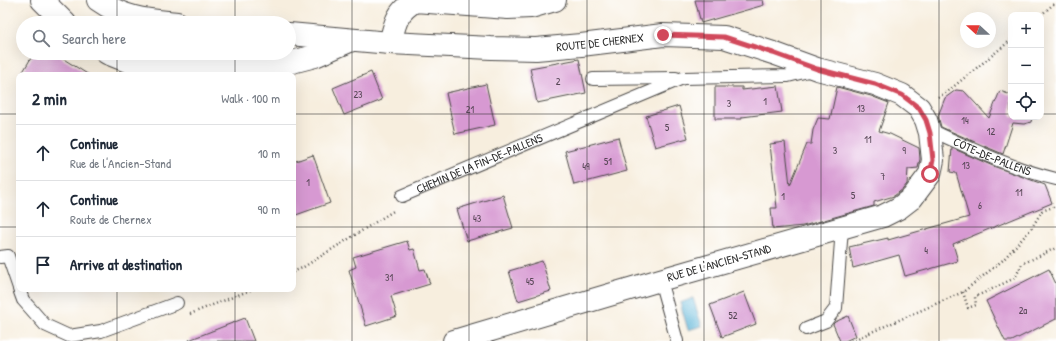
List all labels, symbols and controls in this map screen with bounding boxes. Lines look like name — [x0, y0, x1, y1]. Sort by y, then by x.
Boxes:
north arrow — [960, 12, 996, 48]
map controls — [1008, 12, 1044, 120]
button: + — [1008, 12, 1044, 48]
search box — [16, 16, 296, 60]
route end — [654, 26, 672, 44]
icon: search — [30, 27, 52, 49]
text: Search here — [62, 28, 126, 49]
street label: ROUTE DE CHERNEX — [556, 28, 645, 55]
button: − — [1008, 48, 1044, 84]
house number: 2 — [556, 75, 561, 88]
button: locate — [1008, 84, 1044, 120]
text: 2 min — [32, 87, 67, 110]
house number: 23 — [353, 88, 363, 101]
text: Walk · 100 m — [221, 89, 280, 107]
house number: 1 — [763, 95, 767, 108]
house number: 3 — [727, 97, 732, 110]
house number: 13 — [857, 102, 866, 115]
house number: 21 — [466, 103, 475, 116]
house number: 14 — [961, 114, 969, 127]
house number: 5 — [665, 121, 670, 134]
house number: 12 — [987, 125, 995, 138]
street label: CHEMIN DE LA FIN-DE-PALLENS — [413, 129, 546, 197]
text: Continue — [70, 133, 118, 154]
house number: 11 — [864, 133, 872, 146]
street label: CÔTE-DE-PALLENS — [951, 133, 1034, 180]
icon: ahead — [32, 142, 54, 164]
text: 10 m — [258, 144, 280, 162]
house number: 3 — [833, 144, 838, 157]
house number: 9 — [902, 144, 906, 157]
text: Rue de l'Ancien-Stand — [70, 154, 171, 172]
house number: 51 — [604, 155, 612, 168]
house number: 13 — [962, 159, 971, 172]
house number: 49 — [582, 160, 590, 173]
route start — [921, 165, 939, 183]
house number: 7 — [881, 170, 886, 183]
house number: 1 — [306, 176, 310, 189]
house number: 11 — [1015, 186, 1023, 199]
text: Continue — [70, 189, 118, 210]
house number: 5 — [851, 189, 856, 202]
house number: 1 — [781, 190, 785, 203]
icon: ahead — [32, 198, 54, 220]
house number: 6 — [978, 199, 982, 212]
text: 90 m — [258, 200, 280, 218]
text: Route de Chernex — [70, 210, 152, 228]
house number: 43 — [473, 212, 482, 225]
street label: RUE DE L'ANCIEN-STAND — [665, 239, 773, 286]
house number: 4 — [924, 244, 928, 257]
icon: arrive — [32, 254, 54, 276]
text: Arrive at destination — [70, 254, 182, 275]
house number: 31 — [385, 271, 393, 284]
house number: 45 — [526, 275, 535, 288]
house number: 2a — [1019, 304, 1027, 317]
house number: 52 — [729, 309, 738, 322]

